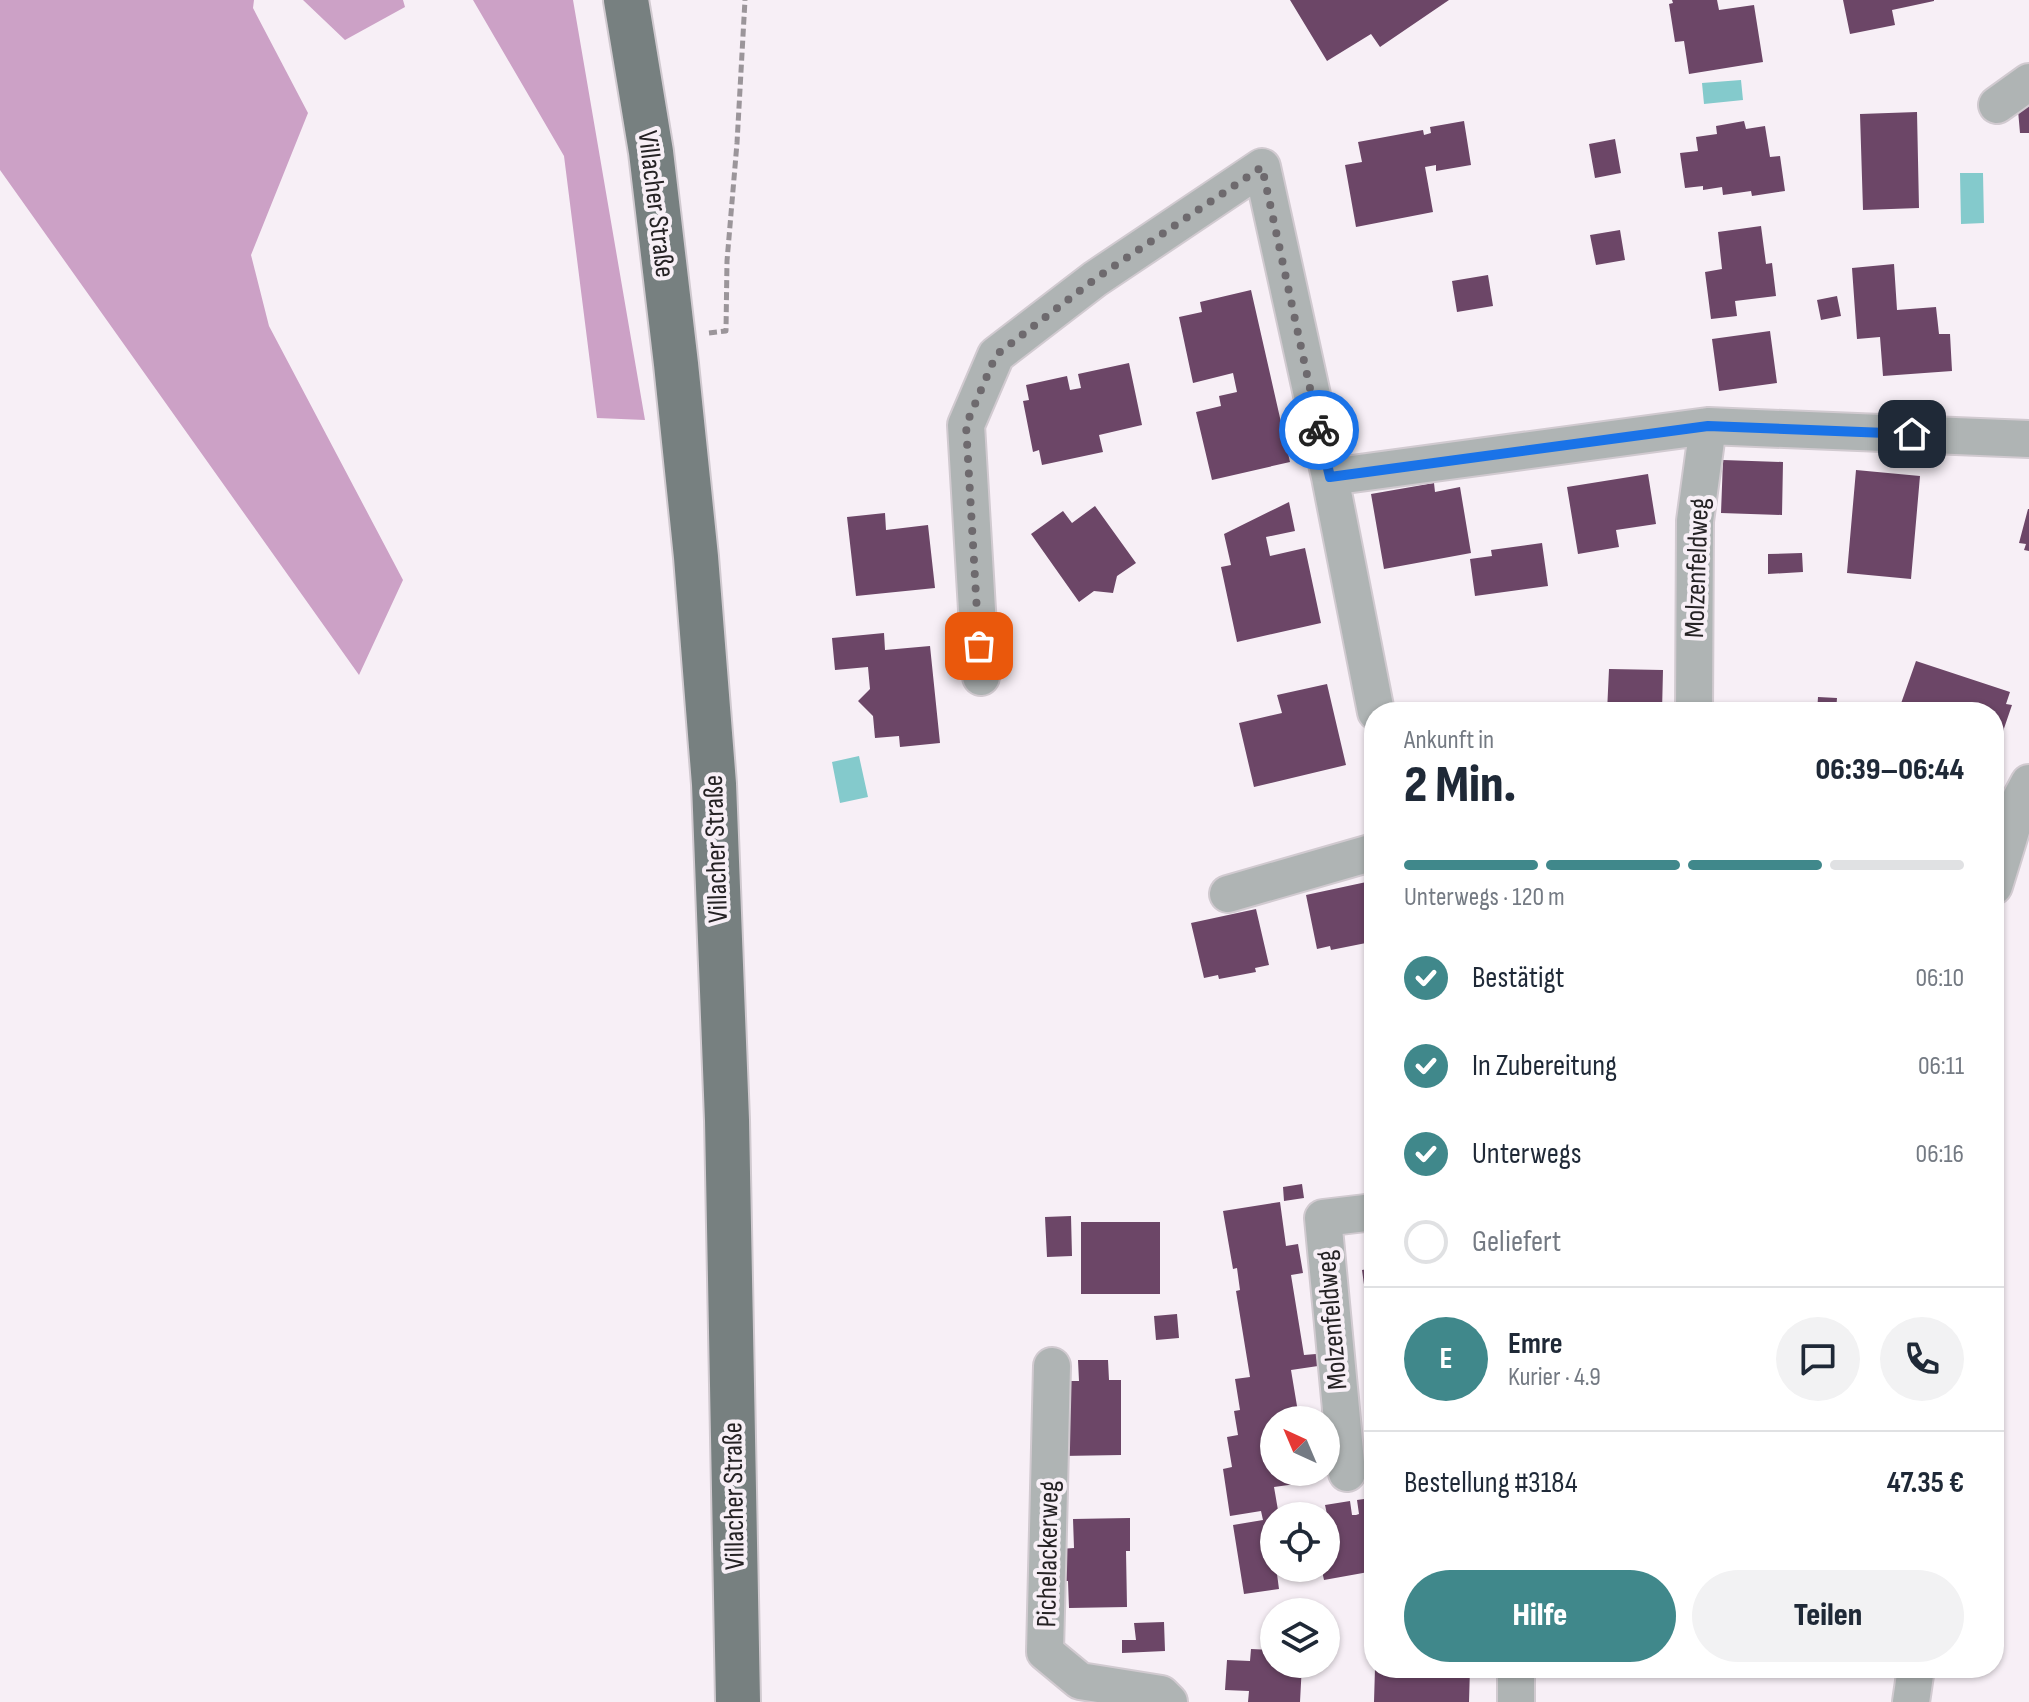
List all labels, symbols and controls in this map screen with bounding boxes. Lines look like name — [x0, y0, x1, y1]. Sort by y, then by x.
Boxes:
street label: Villacher Straße — [631, 129, 681, 279]
courier — [1279, 390, 1359, 470]
pin — [1878, 400, 1946, 468]
icon: bike — [1297, 408, 1341, 452]
icon: home — [1890, 412, 1934, 456]
street label: Molzenfeldweg — [1678, 497, 1716, 639]
pin — [945, 612, 1013, 680]
icon: bag — [957, 624, 1001, 668]
text: Ankunft in — [1404, 725, 1494, 756]
text: 06:39–06:44 — [1816, 752, 1964, 788]
text: 2 Min. — [1404, 754, 1516, 817]
street label: Villacher Straße — [697, 775, 735, 923]
text: Unterwegs · 120 m — [1404, 882, 1565, 913]
icon: check — [1404, 956, 1448, 1000]
text: Bestätigt — [1472, 960, 1564, 996]
text: 06:10 — [1915, 963, 1964, 994]
icon: check — [1404, 1044, 1448, 1088]
text: In Zubereitung — [1472, 1048, 1617, 1084]
text: 06:11 — [1918, 1051, 1964, 1082]
icon: check — [1404, 1132, 1448, 1176]
text: Unterwegs — [1472, 1136, 1581, 1172]
text: 06:16 — [1916, 1139, 1964, 1170]
text: Geliefert — [1472, 1224, 1561, 1260]
street label: Molzenfeldweg — [1309, 1249, 1355, 1391]
button: chat — [1776, 1317, 1860, 1401]
button: phone — [1880, 1317, 1964, 1401]
text: Emre — [1508, 1326, 1563, 1362]
text: E — [1439, 1341, 1453, 1377]
text: Kurier · 4.9 — [1508, 1362, 1601, 1393]
north arrow — [1260, 1406, 1340, 1486]
map controls — [1260, 1406, 1340, 1678]
street label: Villacher Straße — [716, 1422, 752, 1570]
text: Bestellung #3184 — [1404, 1465, 1577, 1501]
text: 47.35 € — [1887, 1465, 1964, 1501]
street label: Pichelackerweg — [1030, 1480, 1066, 1628]
button: locate — [1260, 1502, 1340, 1582]
button: Hilfe — [1404, 1570, 1676, 1662]
button: Teilen — [1692, 1570, 1964, 1662]
button: layers — [1260, 1598, 1340, 1678]

